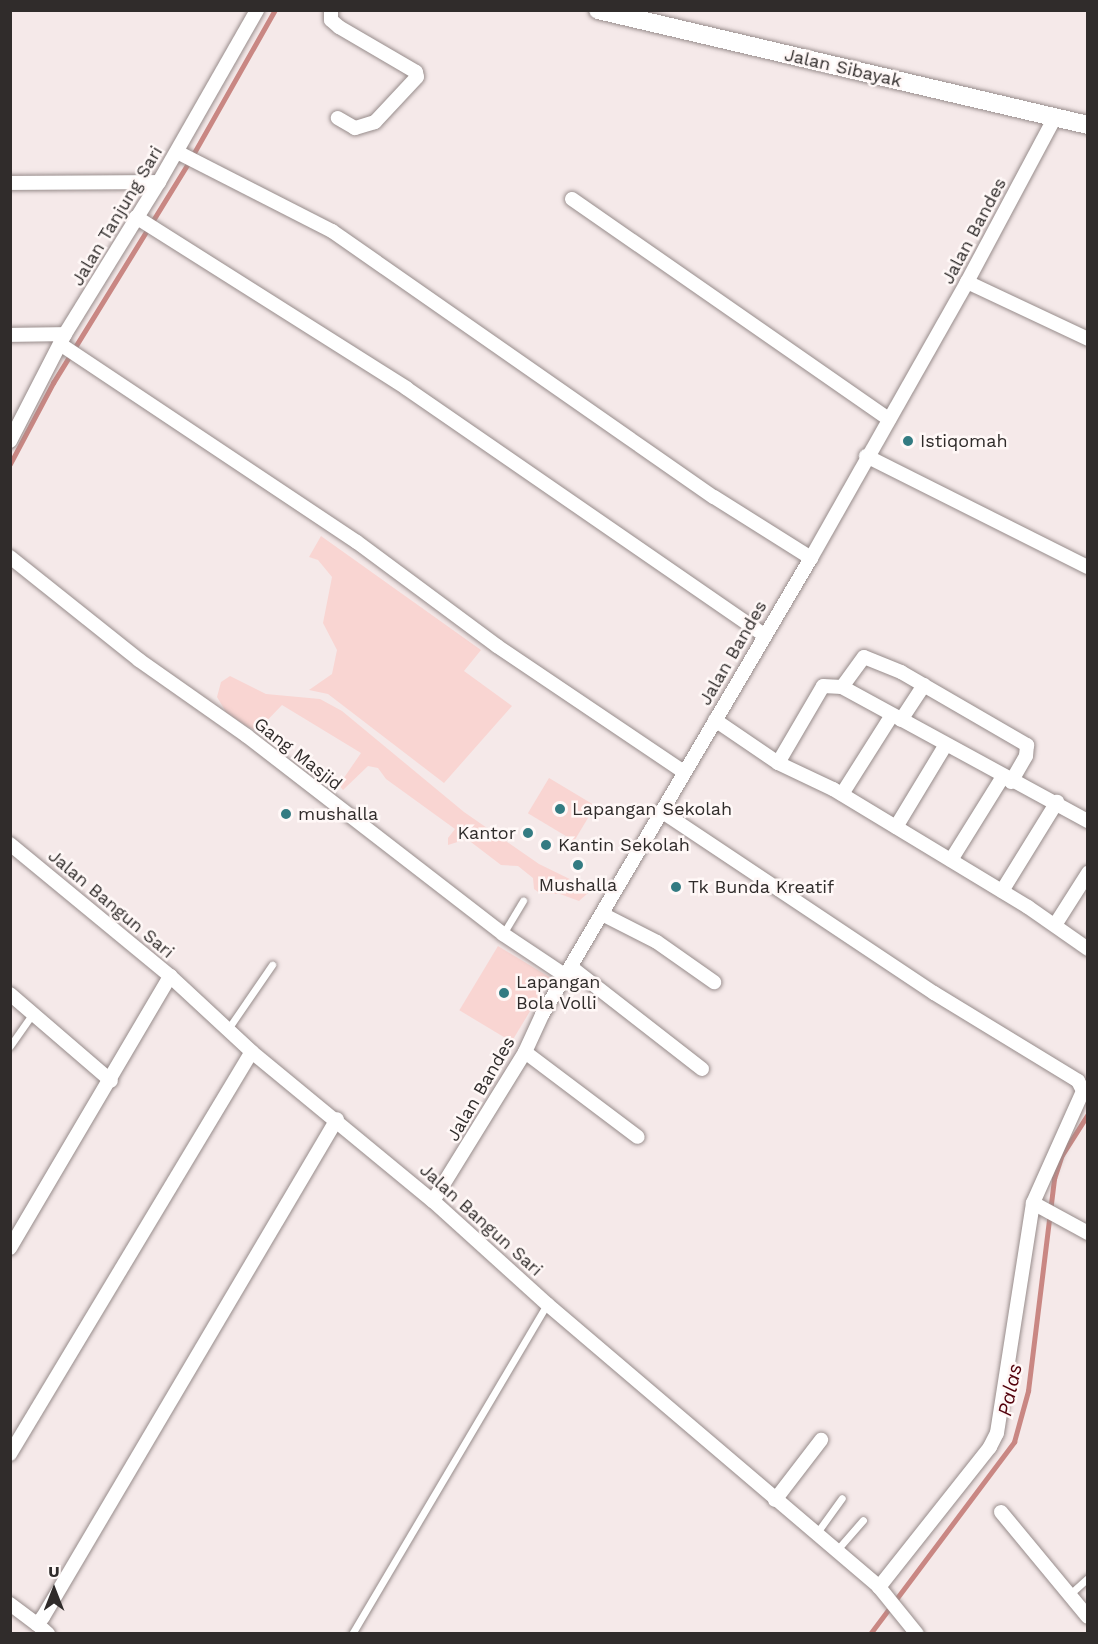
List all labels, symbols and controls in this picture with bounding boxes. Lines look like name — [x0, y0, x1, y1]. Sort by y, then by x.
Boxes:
street label: Jalan Sibayak — [782, 44, 904, 92]
street label: Jalan Tanjung Sari — [67, 142, 167, 290]
street label: Jalan Bandes — [937, 174, 1011, 288]
place label: Istiqomah — [920, 430, 1008, 452]
marker: Istiqomah — [901, 434, 915, 448]
street label: Jalan Bandes — [694, 597, 772, 709]
street label: Gang Masjid — [250, 713, 346, 795]
place label: Lapangan Sekolah — [572, 798, 732, 820]
marker: Lapangan Sekolah — [553, 802, 567, 816]
place label: mushalla — [298, 803, 378, 825]
marker: mushalla — [279, 807, 293, 821]
place label: Kantor — [458, 822, 516, 844]
marker: Kantor — [521, 826, 535, 840]
place label: Kantin Sekolah — [558, 834, 690, 856]
marker: Kantin Sekolah — [539, 838, 553, 852]
street label: Jalan Bangun Sari — [44, 845, 178, 963]
marker: Mushalla — [571, 858, 585, 872]
place label: Mushalla — [539, 874, 617, 896]
place label: Tk Bunda Kreatif — [688, 876, 835, 898]
marker: Tk Bunda Kreatif — [669, 880, 683, 894]
place label: Lapangan Bola Volli — [516, 972, 600, 1014]
marker: Lapangan Bola Volli — [497, 986, 511, 1000]
street label: Jalan Bandes — [442, 1033, 520, 1145]
street label: Jalan Bangun Sari — [415, 1159, 547, 1281]
water label: Palas — [993, 1362, 1027, 1418]
north arrow — [24, 1560, 84, 1620]
text: U — [48, 1562, 60, 1581]

